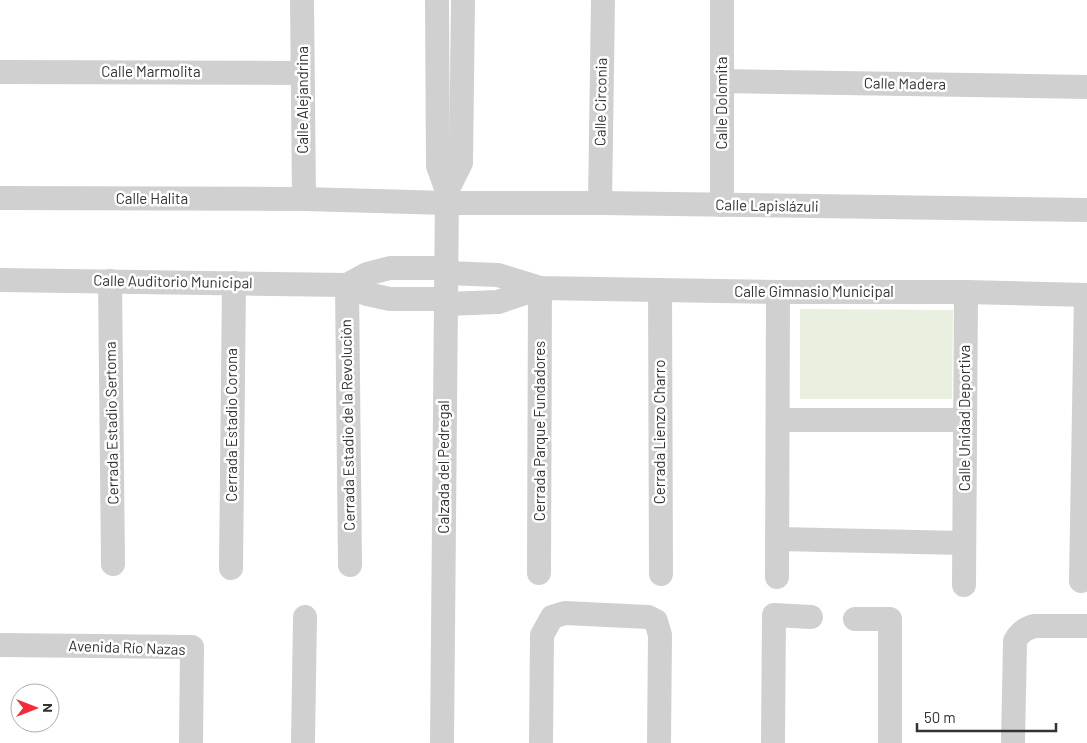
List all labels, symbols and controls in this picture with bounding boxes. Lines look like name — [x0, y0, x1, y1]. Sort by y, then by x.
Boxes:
street label: Calle Alejandrina — [293, 46, 311, 154]
street label: Calle Dolomita — [712, 57, 730, 150]
street label: Calle Circonia — [590, 58, 610, 146]
street label: Calle Marmolita — [101, 62, 201, 80]
street label: Calle Madera — [864, 73, 946, 93]
street label: Calle Halita — [116, 189, 188, 207]
street label: Calle Lapislázuli — [715, 195, 819, 215]
street label: Calle Auditorio Municipal — [93, 271, 253, 291]
street label: Calle Gimnasio Municipal — [734, 282, 894, 300]
street label: Cerrada Estadio de la Revolución — [336, 319, 358, 531]
street label: Cerrada Estadio Sertoma — [101, 341, 121, 505]
street label: Cerrada Parque Fundadores — [530, 341, 548, 521]
street label: Calle Unidad Deportiva — [955, 345, 973, 491]
street label: Cerrada Estadio Corona — [222, 348, 240, 502]
street label: Cerrada Lienzo Charro — [650, 360, 668, 504]
street label: Calzada del Pedregal — [434, 400, 452, 534]
street label: Avenida Río Nazas — [68, 636, 186, 658]
north arrow — [10, 683, 60, 733]
scale bar — [917, 700, 1056, 732]
text: N — [40, 703, 57, 713]
text: 50 m — [924, 708, 956, 726]

